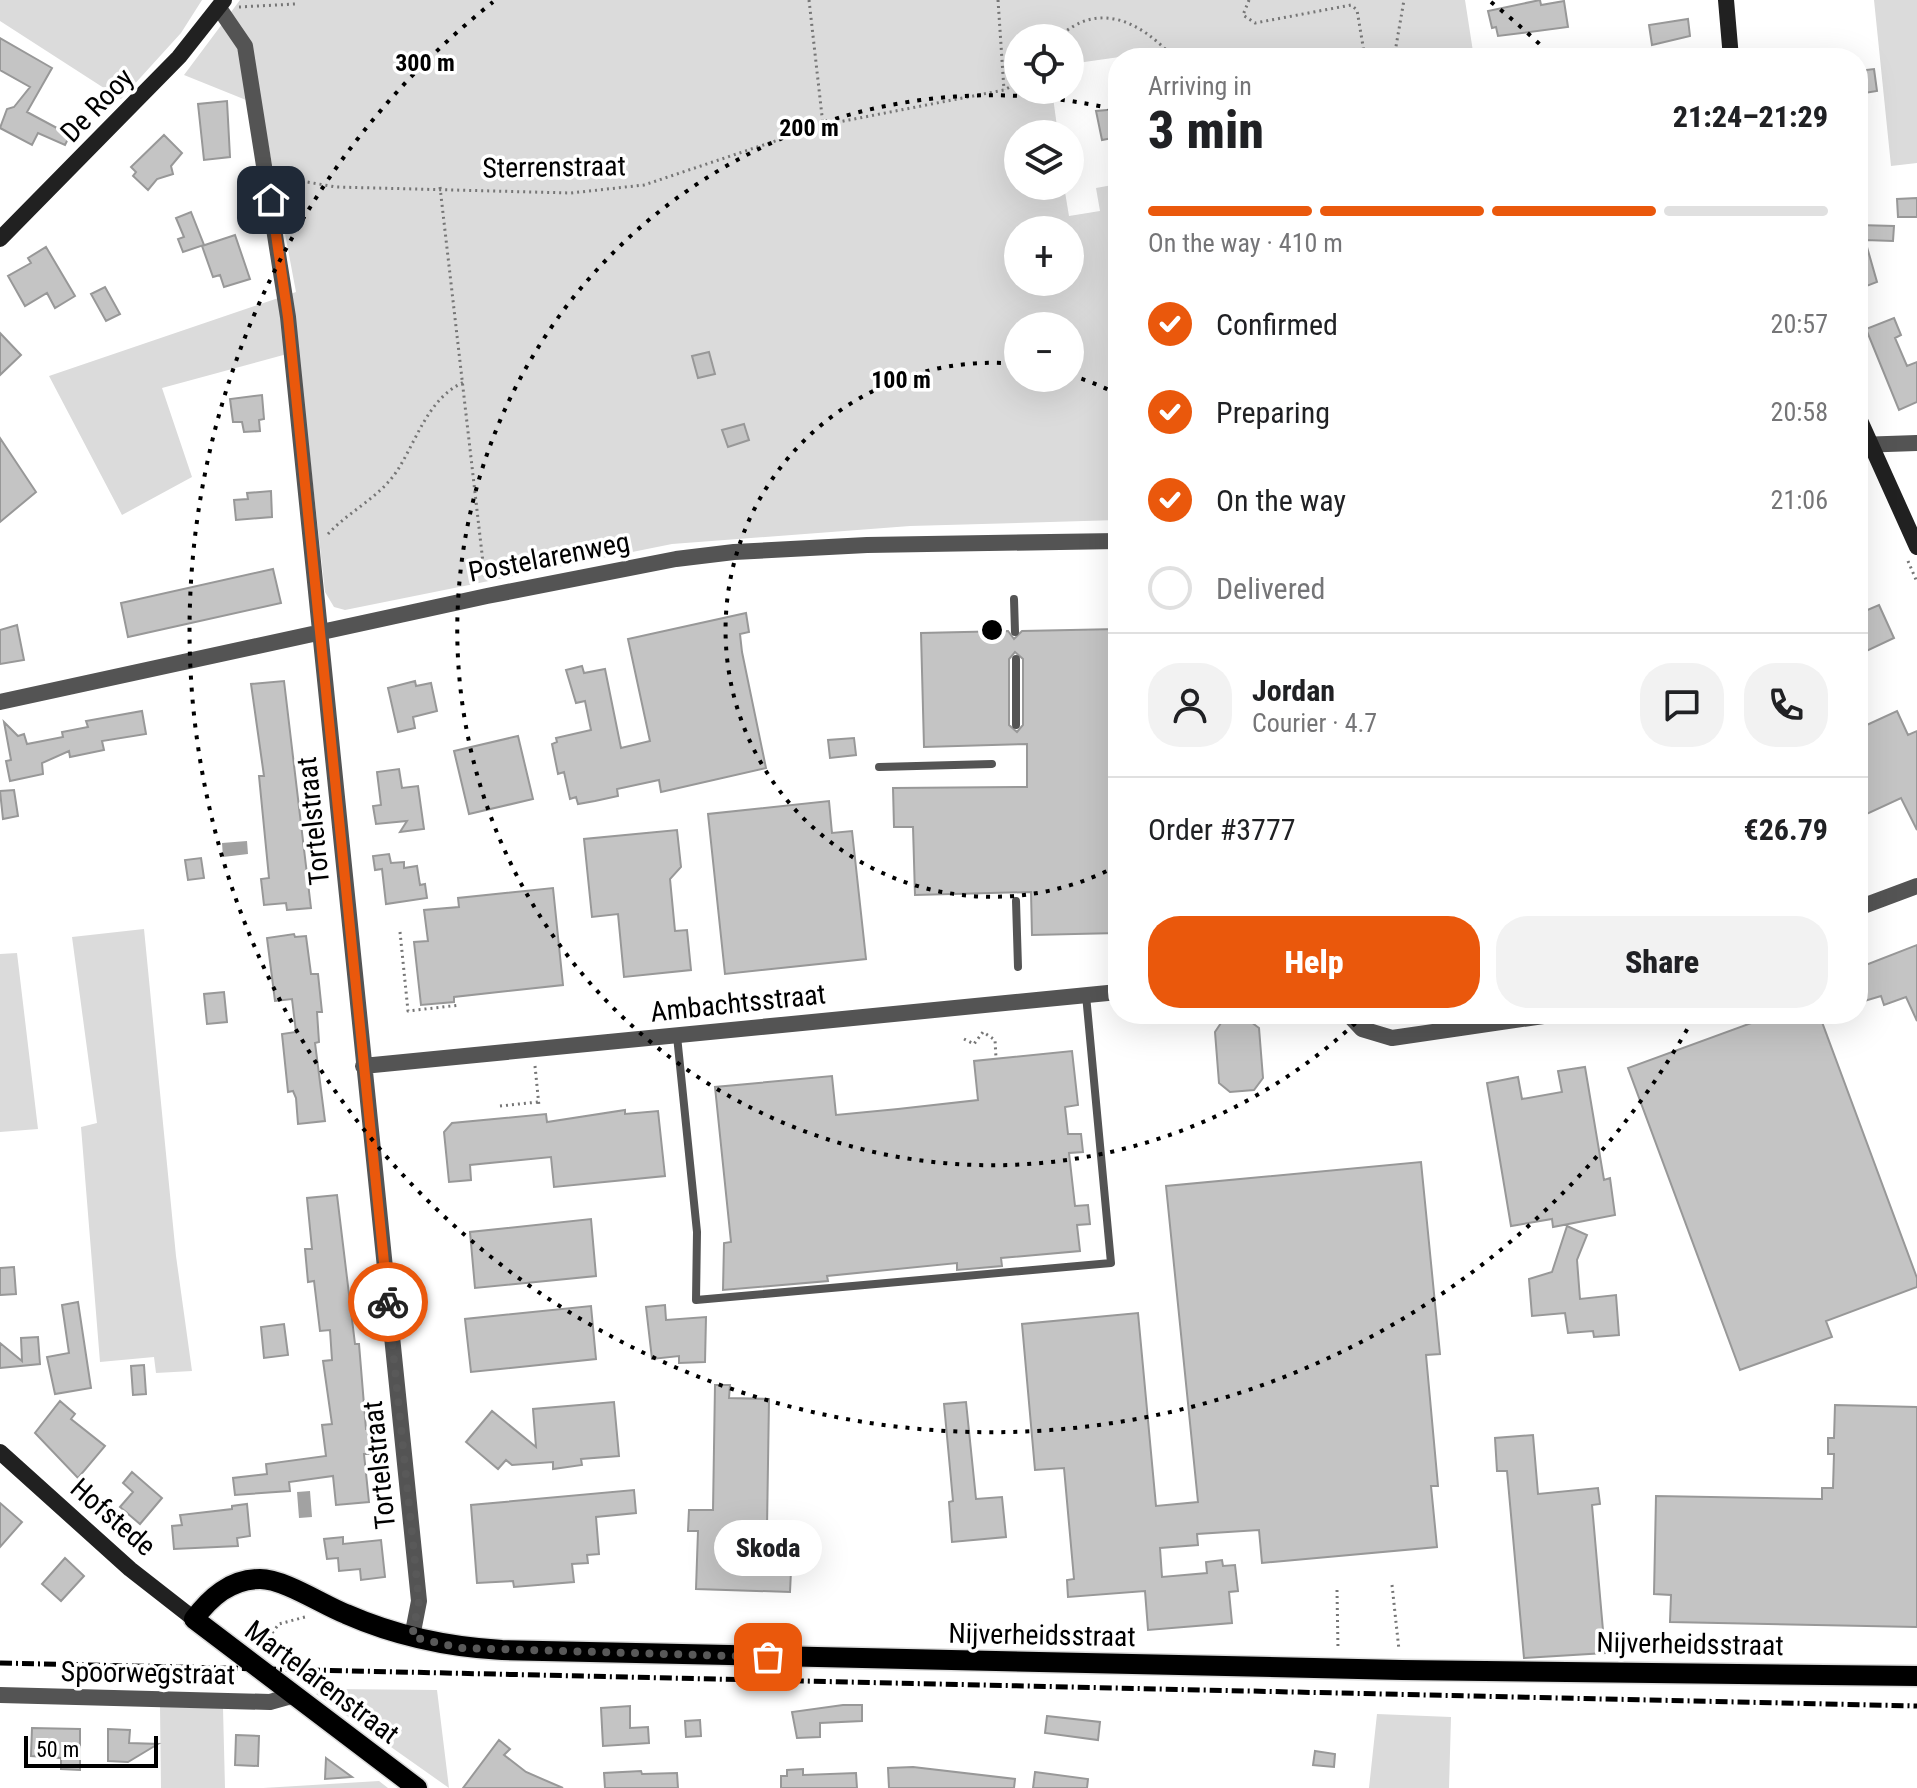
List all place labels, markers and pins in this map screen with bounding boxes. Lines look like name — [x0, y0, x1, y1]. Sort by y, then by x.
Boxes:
pin — [237, 166, 305, 234]
centre of rings — [978, 616, 1006, 644]
callout: Skoda — [714, 1521, 822, 1577]
pin — [734, 1623, 802, 1691]

